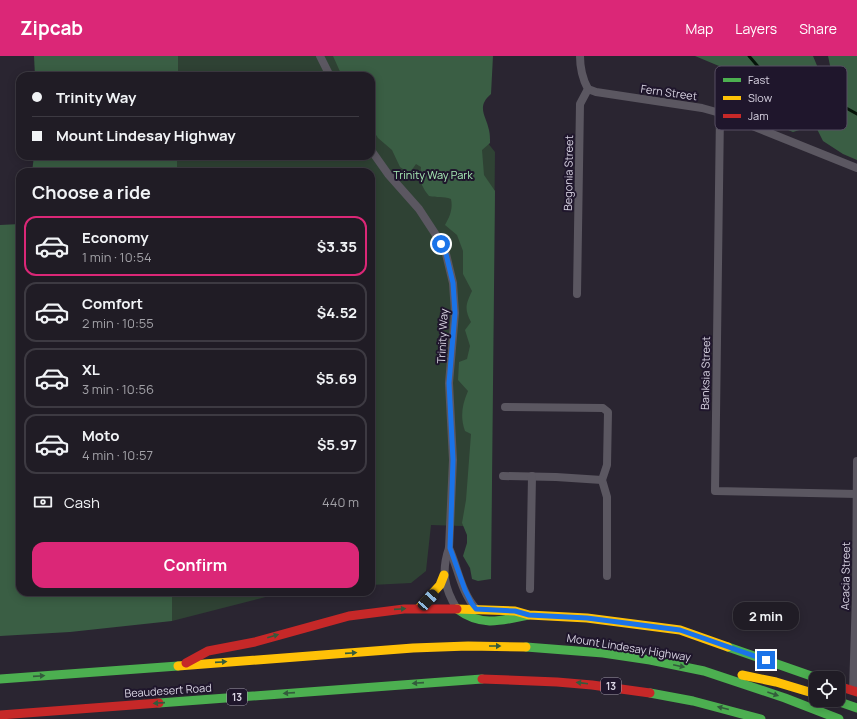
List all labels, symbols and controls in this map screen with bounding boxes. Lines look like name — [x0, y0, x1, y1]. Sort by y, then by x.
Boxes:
text: Zipcab — [20, 15, 83, 41]
text: Map — [685, 19, 713, 38]
text: Layers — [735, 19, 777, 38]
text: Share — [799, 19, 837, 38]
legend — [715, 66, 847, 130]
text: Fast — [748, 72, 770, 87]
street label: Fern Street — [640, 81, 698, 103]
text: Trinity Way — [56, 87, 136, 108]
text: Slow — [748, 90, 773, 105]
text: Jam — [748, 108, 769, 123]
text: Mount Lindesay Highway — [56, 125, 236, 146]
street label: Begonia Street — [560, 135, 576, 211]
park label: Trinity Way Park — [393, 167, 473, 182]
text: Choose a ride — [32, 180, 151, 204]
text: Economy — [82, 227, 149, 248]
icon: car — [34, 228, 70, 264]
route start — [432, 235, 450, 253]
text: $3.35 — [317, 236, 357, 257]
text: 1 min · 10:54 — [82, 248, 152, 266]
text: Comfort — [82, 293, 143, 314]
icon: car — [34, 294, 70, 330]
text: $4.52 — [317, 302, 357, 323]
street label: Trinity Way — [433, 308, 451, 364]
text: 2 min · 10:55 — [82, 314, 154, 332]
street label: Banksia Street — [697, 336, 713, 410]
text: XL — [82, 359, 100, 380]
icon: car — [34, 360, 70, 396]
text: $5.69 — [316, 368, 357, 389]
text: 3 min · 10:56 — [82, 380, 154, 398]
text: Moto — [82, 425, 119, 446]
icon: car — [34, 426, 70, 462]
text: $5.97 — [317, 434, 357, 455]
text: 4 min · 10:57 — [82, 446, 153, 464]
icon: cash — [32, 491, 54, 513]
text: Cash — [64, 492, 100, 513]
text: 440 m — [322, 493, 359, 511]
button: Confirm — [32, 542, 359, 588]
street label: Acacia Street — [837, 542, 853, 610]
car — [416, 587, 440, 613]
callout: 2 min — [733, 602, 799, 630]
one-way arrow — [394, 606, 406, 613]
text: 2 min — [749, 607, 783, 625]
street label: Mount Lindesay Highway — [566, 630, 692, 664]
one-way arrow — [267, 633, 280, 639]
one-way arrow — [489, 643, 502, 649]
one-way arrow — [345, 650, 357, 657]
route end — [757, 651, 775, 669]
one-way arrow — [215, 659, 227, 666]
one-way arrow — [673, 664, 685, 670]
map controls — [809, 671, 845, 707]
button: locate — [809, 671, 845, 707]
one-way arrow — [33, 673, 45, 680]
road number: 13 — [601, 678, 621, 694]
street label: Beaudesert Road — [124, 679, 212, 701]
one-way arrow — [412, 680, 424, 687]
one-way arrow — [576, 680, 588, 686]
road number: 13 — [227, 689, 247, 705]
one-way arrow — [283, 690, 295, 696]
one-way arrow — [768, 692, 780, 698]
one-way arrow — [153, 699, 165, 706]
one-way arrow — [717, 705, 729, 711]

